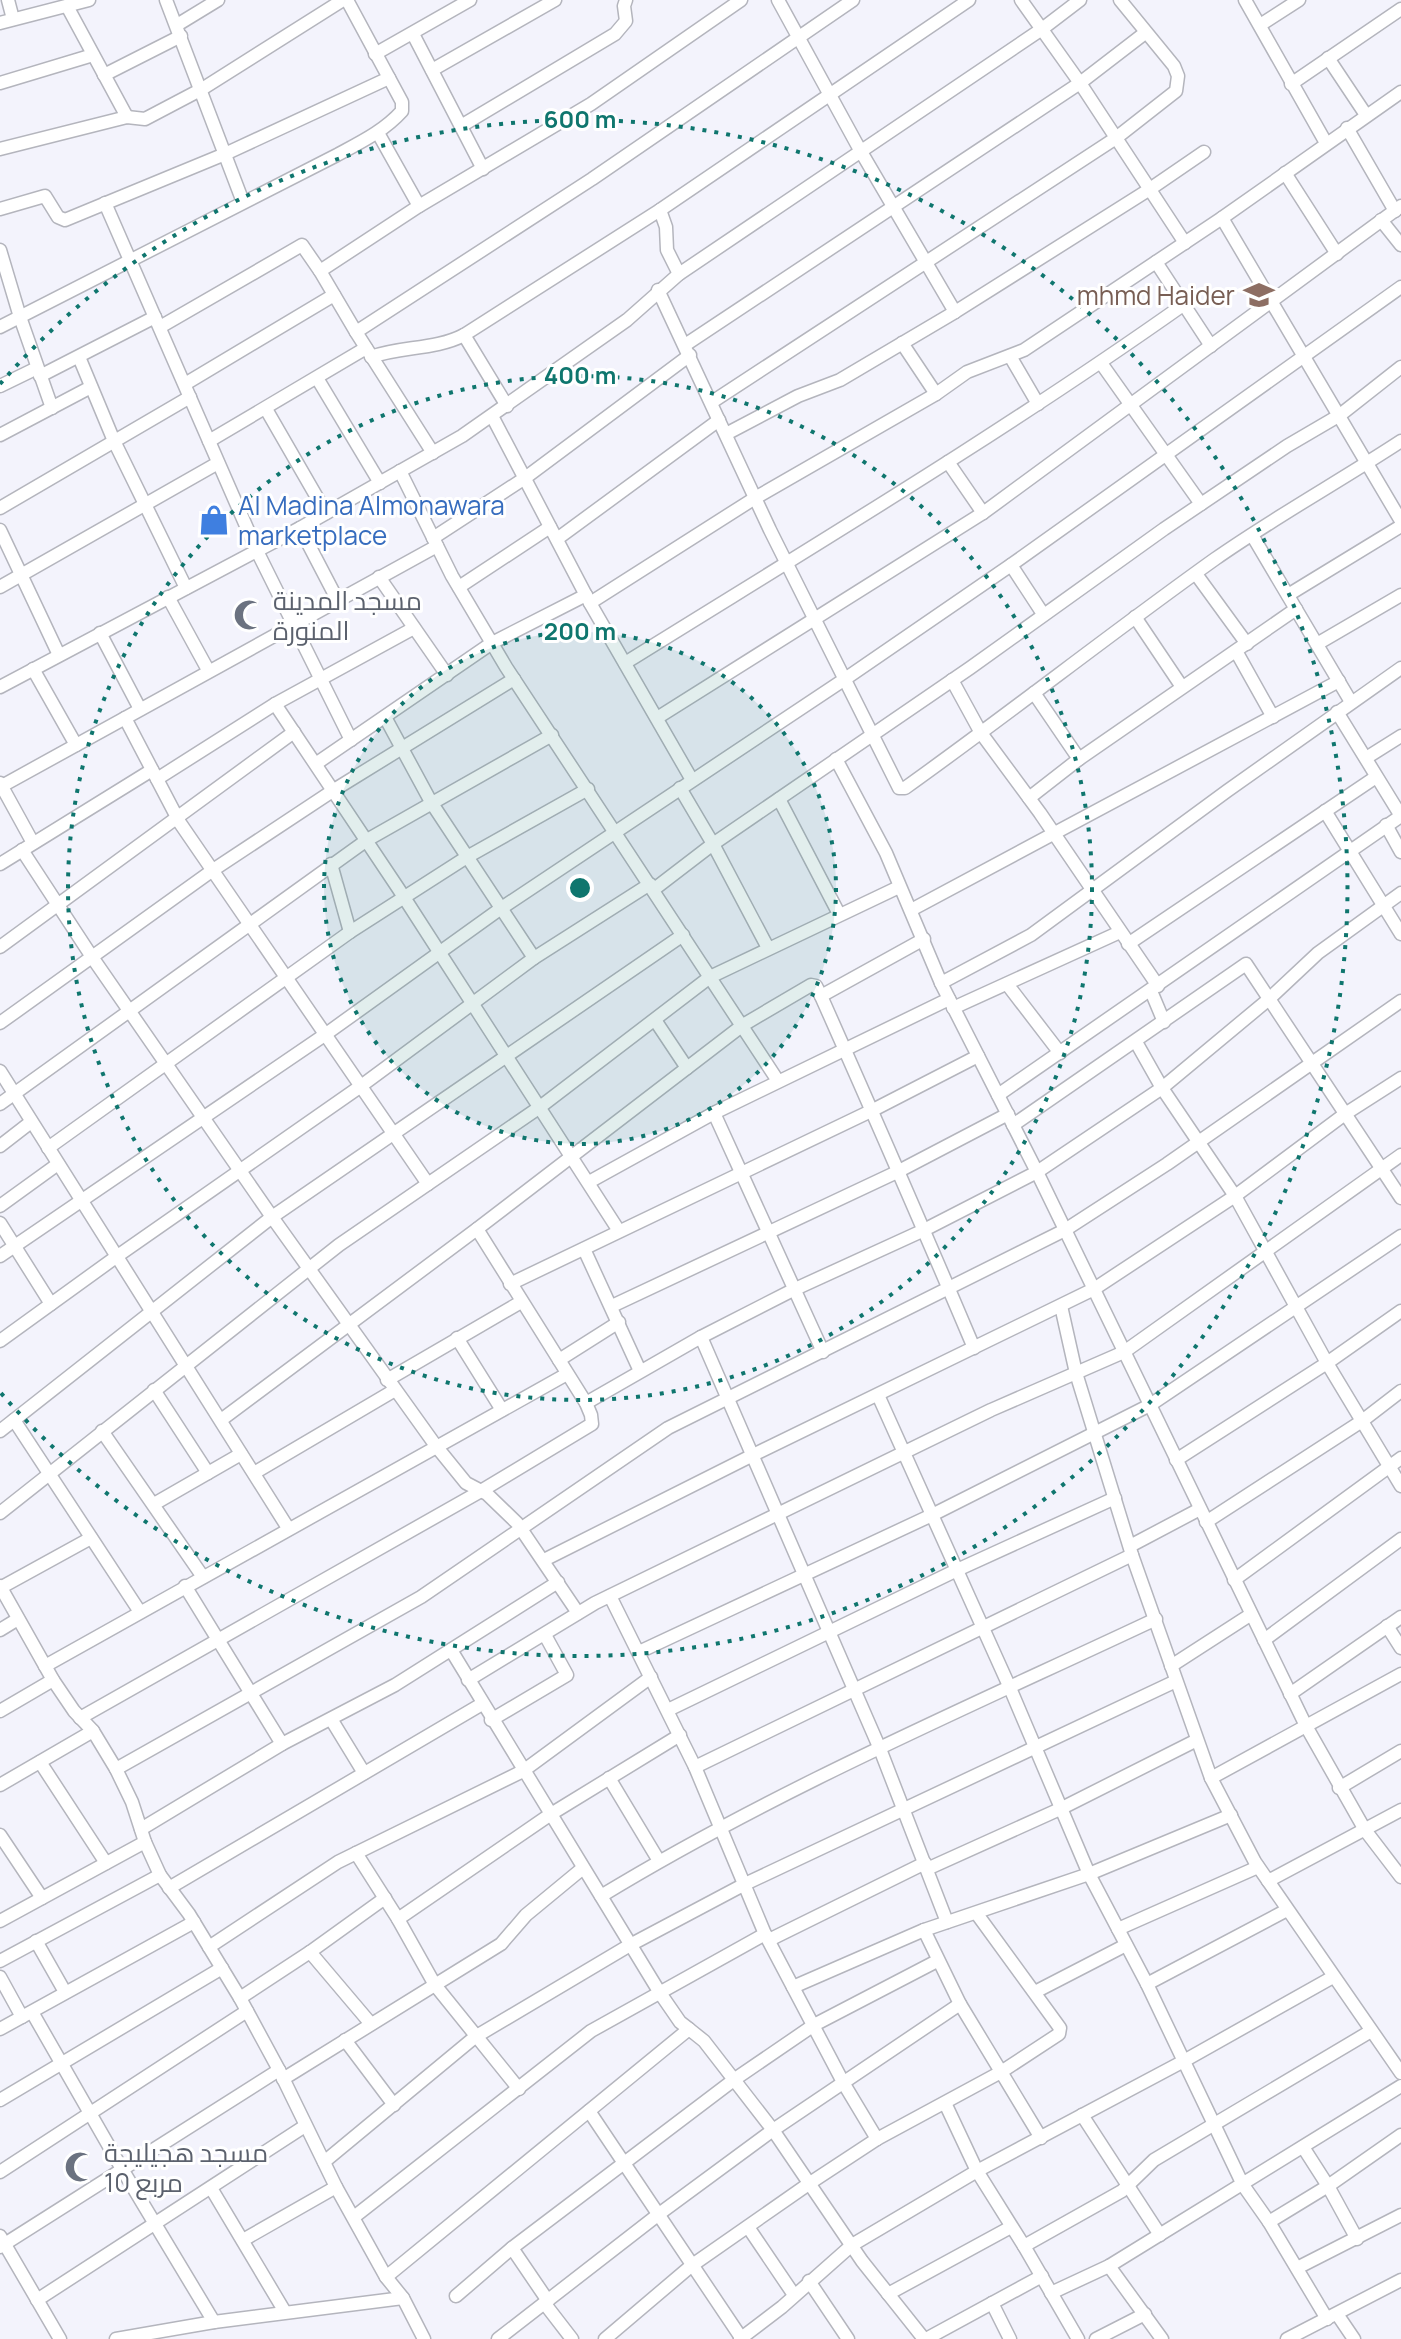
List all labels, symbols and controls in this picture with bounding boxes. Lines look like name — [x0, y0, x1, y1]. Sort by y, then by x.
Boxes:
text: 600 m — [544, 102, 616, 135]
place label: mhmd Haider — [1077, 277, 1235, 313]
school or university icon: mhmd Haider — [1242, 278, 1276, 312]
text: 400 m — [544, 358, 616, 391]
place label: Al Madina Almonawara marketplace — [238, 487, 505, 553]
shop icon: Al Madina Almonawara marketplace — [197, 503, 231, 537]
place label: مسجد المدينة المنورة — [273, 582, 422, 648]
mosque icon: مسجد المدينة المنورة — [232, 598, 266, 632]
text: 200 m — [544, 614, 616, 647]
centre of rings — [566, 874, 594, 902]
place label: مسجد هجيليجة مربع 10 — [104, 2134, 268, 2200]
mosque icon: مسجد هجيليجة مربع 10 — [63, 2150, 97, 2184]

